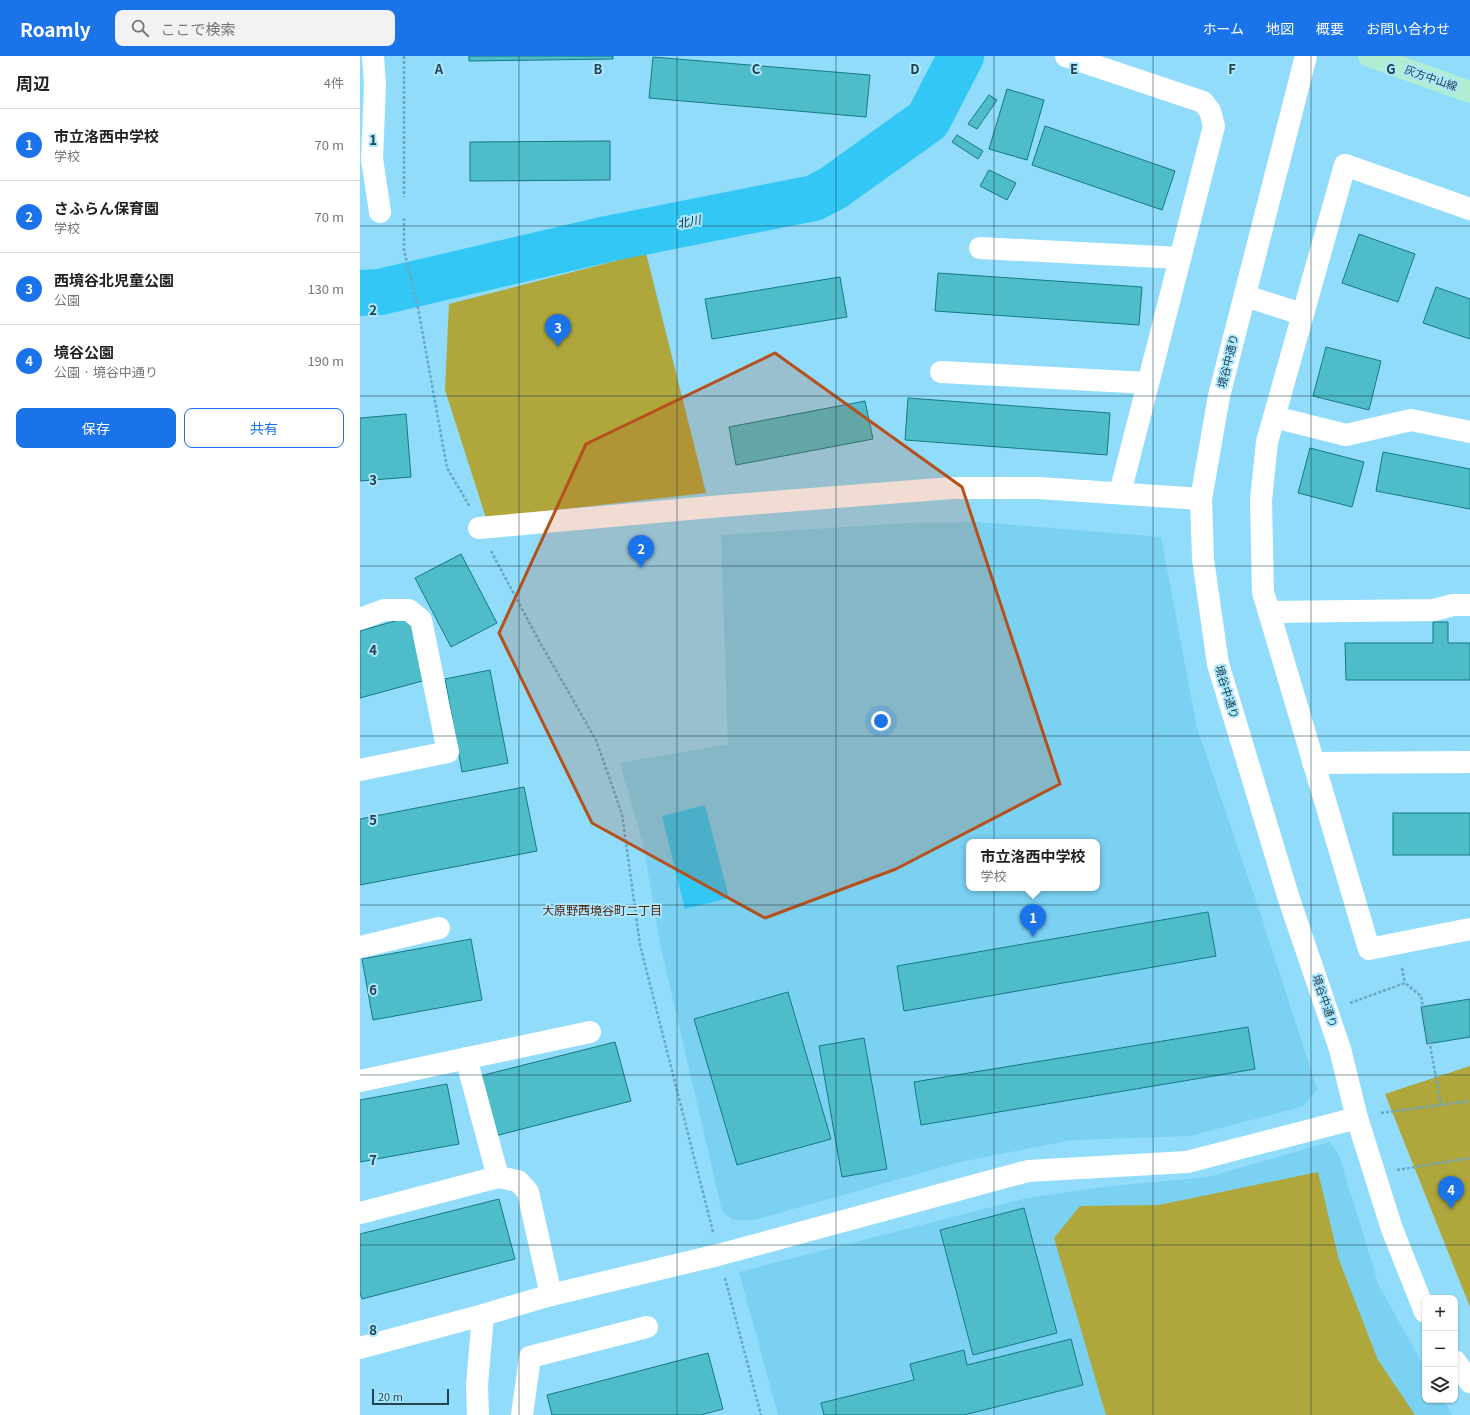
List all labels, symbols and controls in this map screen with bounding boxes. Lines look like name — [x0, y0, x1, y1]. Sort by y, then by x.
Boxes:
search box — [115, 10, 395, 46]
text: Roamly — [20, 15, 91, 42]
icon: search — [129, 17, 151, 39]
text: ここで検索 — [161, 18, 236, 39]
text: ホーム — [1202, 18, 1244, 38]
text: 地図 — [1266, 18, 1294, 38]
text: 概要 — [1316, 18, 1344, 38]
text: お問い合わせ — [1366, 18, 1450, 38]
text: A — [434, 59, 444, 78]
text: B — [594, 59, 603, 78]
text: C — [752, 59, 761, 78]
text: D — [910, 59, 920, 78]
text: E — [1070, 59, 1078, 78]
text: F — [1228, 59, 1236, 78]
text: G — [1386, 59, 1396, 78]
street label: 灰方中山線 — [1403, 61, 1460, 94]
text: 周辺 — [16, 70, 50, 95]
text: 4件 — [324, 73, 344, 92]
text: 市立洛西中学校 — [54, 125, 159, 146]
text: 1 — [369, 130, 377, 149]
text: 1 — [25, 135, 33, 154]
text: 70 m — [315, 135, 344, 154]
text: 学校 — [54, 146, 80, 165]
text: さふらん保育園 — [54, 197, 159, 218]
text: 2 — [25, 207, 33, 226]
text: 70 m — [315, 207, 344, 226]
water label: 北川 — [675, 210, 704, 231]
text: 学校 — [54, 218, 80, 237]
text: 西境谷北児童公園 — [54, 269, 174, 290]
text: 3 — [25, 279, 33, 298]
text: 130 m — [307, 279, 344, 298]
text: 公園 — [54, 290, 80, 309]
text: 2 — [369, 300, 377, 319]
pin: 3 — [545, 314, 571, 347]
street label: 境谷中通り — [1213, 332, 1241, 389]
text: 境谷公園 — [54, 341, 114, 362]
text: 4 — [25, 351, 33, 370]
text: 190 m — [307, 351, 344, 370]
text: 公園 · 境谷中通り — [54, 362, 158, 381]
button: 保存 — [16, 408, 176, 448]
button: 共有 — [184, 408, 344, 448]
text: 3 — [369, 470, 377, 489]
pin: 2 — [628, 535, 654, 568]
text: 4 — [369, 640, 377, 659]
street label: 境谷中通り — [1212, 663, 1244, 720]
your location — [871, 711, 891, 731]
text: 5 — [369, 810, 377, 829]
popup — [966, 839, 1100, 891]
text: 市立洛西中学校 — [980, 845, 1086, 866]
text: 学校 — [980, 866, 1007, 885]
district label: 大原野西境谷町二丁目 — [542, 901, 662, 918]
pin: 1 — [1020, 904, 1046, 937]
street label: 境谷中通り — [1309, 972, 1342, 1029]
text: 6 — [369, 980, 377, 999]
text: 7 — [369, 1150, 377, 1169]
pin: 4 — [1438, 1176, 1464, 1209]
map controls — [1422, 1295, 1458, 1403]
button: + — [1422, 1295, 1458, 1331]
text: 8 — [369, 1320, 377, 1339]
button: − — [1422, 1331, 1458, 1367]
button: layers — [1422, 1367, 1458, 1403]
scale bar — [372, 1387, 449, 1406]
text: 20 m — [378, 1388, 403, 1404]

